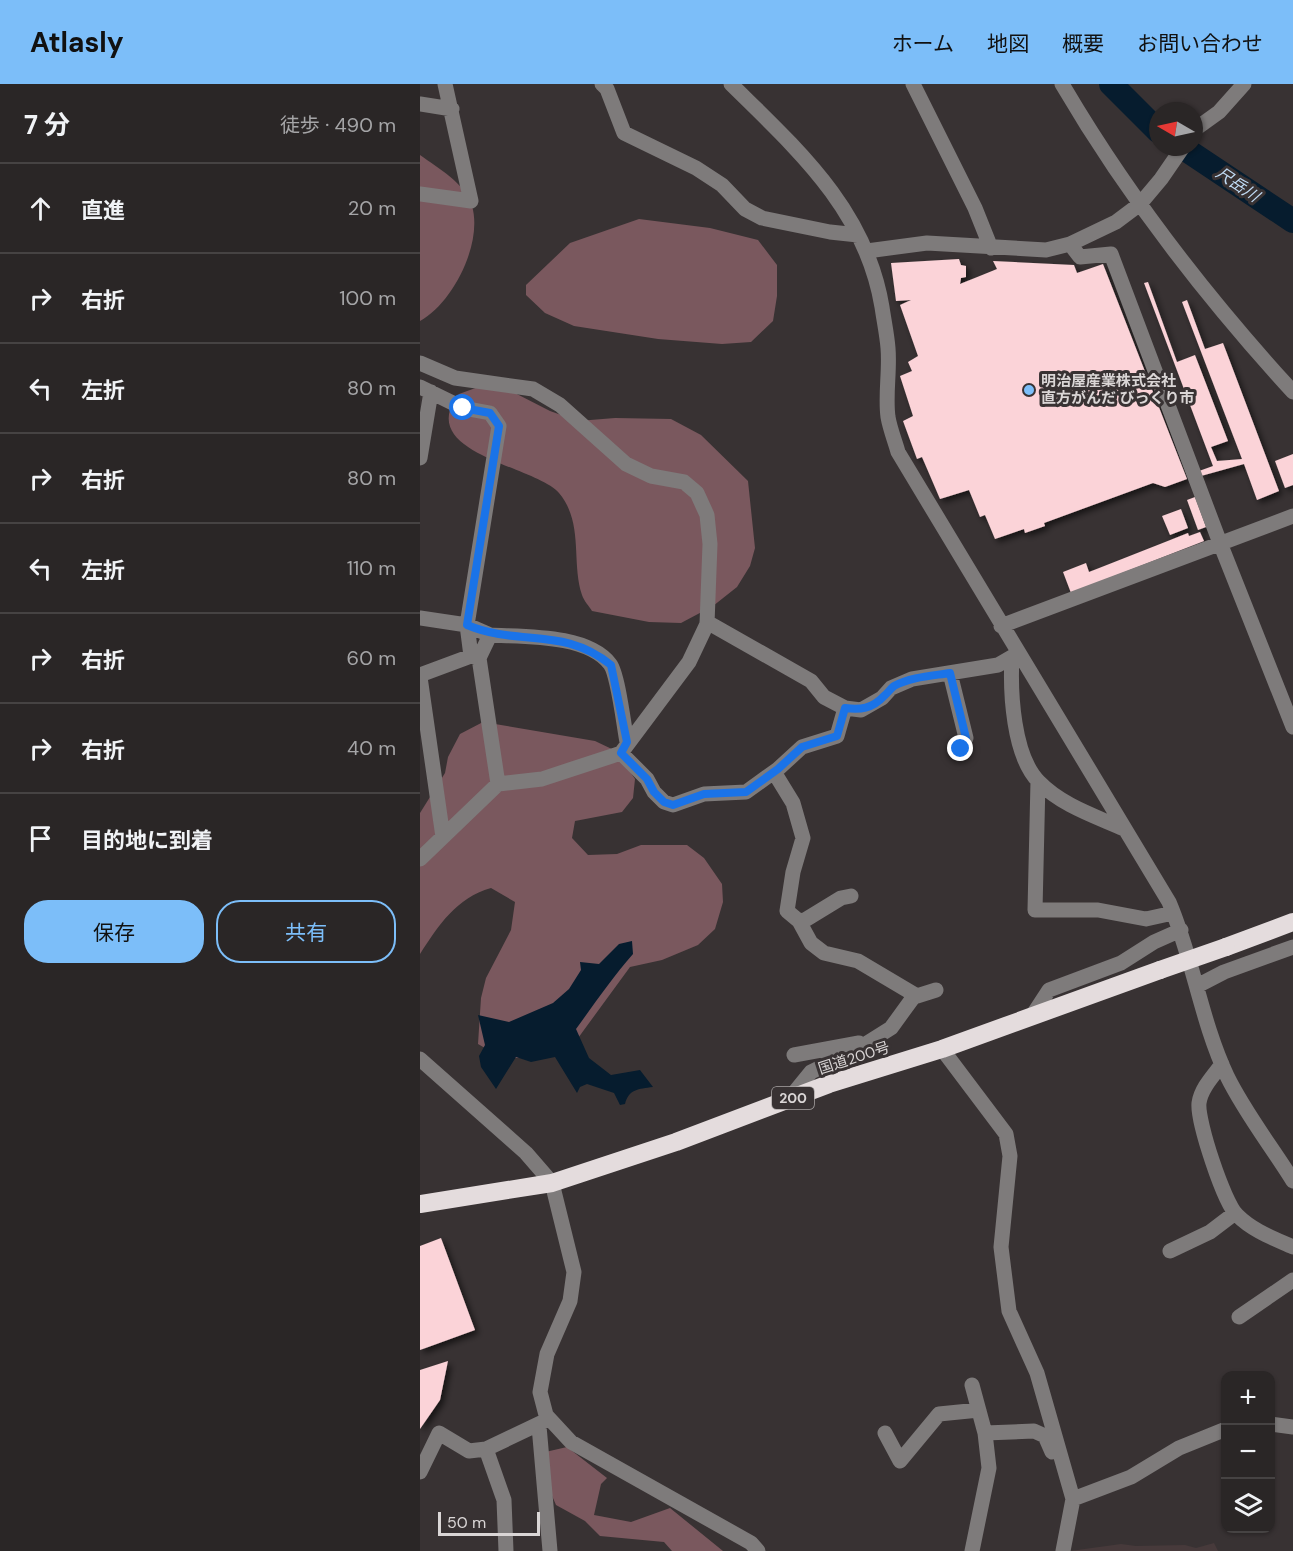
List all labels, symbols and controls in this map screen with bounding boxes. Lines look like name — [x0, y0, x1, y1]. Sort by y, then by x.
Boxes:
text: Atlasly — [30, 24, 124, 61]
text: ホーム — [892, 30, 954, 58]
text: 地図 — [987, 30, 1029, 58]
text: 概要 — [1062, 30, 1104, 58]
text: お問い合わせ — [1137, 30, 1263, 58]
north arrow — [1149, 102, 1203, 156]
text: 7 分 — [24, 108, 70, 142]
text: 徒歩 · 490 m — [280, 112, 396, 138]
water label: 尺岳川 — [1212, 162, 1265, 208]
icon: ahead — [24, 192, 57, 225]
text: 20 m — [348, 195, 396, 221]
text: 直進 — [81, 196, 125, 225]
icon: right — [24, 282, 57, 315]
text: 100 m — [339, 285, 396, 311]
text: 右折 — [81, 286, 125, 315]
place label: 明治屋産業株式会社 直方がんだ びっくり市 — [1041, 371, 1195, 408]
icon: left — [24, 372, 57, 405]
text: 80 m — [347, 375, 396, 401]
text: 左折 — [81, 376, 125, 405]
marker: 明治屋産業株式会社 直方がんだ びっくり市 — [1022, 383, 1036, 397]
route start — [449, 394, 475, 420]
icon: right — [24, 462, 57, 495]
text: 80 m — [347, 465, 396, 491]
text: 右折 — [81, 466, 125, 495]
icon: left — [24, 552, 57, 585]
text: 110 m — [347, 555, 396, 581]
text: 左折 — [81, 556, 125, 585]
icon: right — [24, 642, 57, 675]
text: 60 m — [347, 645, 396, 671]
text: 右折 — [81, 646, 125, 675]
icon: right — [24, 732, 57, 765]
text: 40 m — [347, 735, 396, 761]
route end — [947, 735, 973, 761]
text: 右折 — [81, 736, 125, 765]
icon: arrive — [24, 822, 57, 855]
text: 目的地に到着 — [81, 826, 213, 855]
button: 保存 — [24, 900, 204, 963]
button: 共有 — [216, 900, 396, 963]
street label: 国道200号 — [816, 1037, 892, 1079]
road number: 200 — [772, 1087, 814, 1109]
map controls — [1221, 1371, 1275, 1533]
button: + — [1221, 1371, 1275, 1425]
button: − — [1221, 1425, 1275, 1479]
button: layers — [1221, 1479, 1275, 1533]
scale bar — [438, 1509, 540, 1536]
text: 50 m — [447, 1512, 486, 1533]

